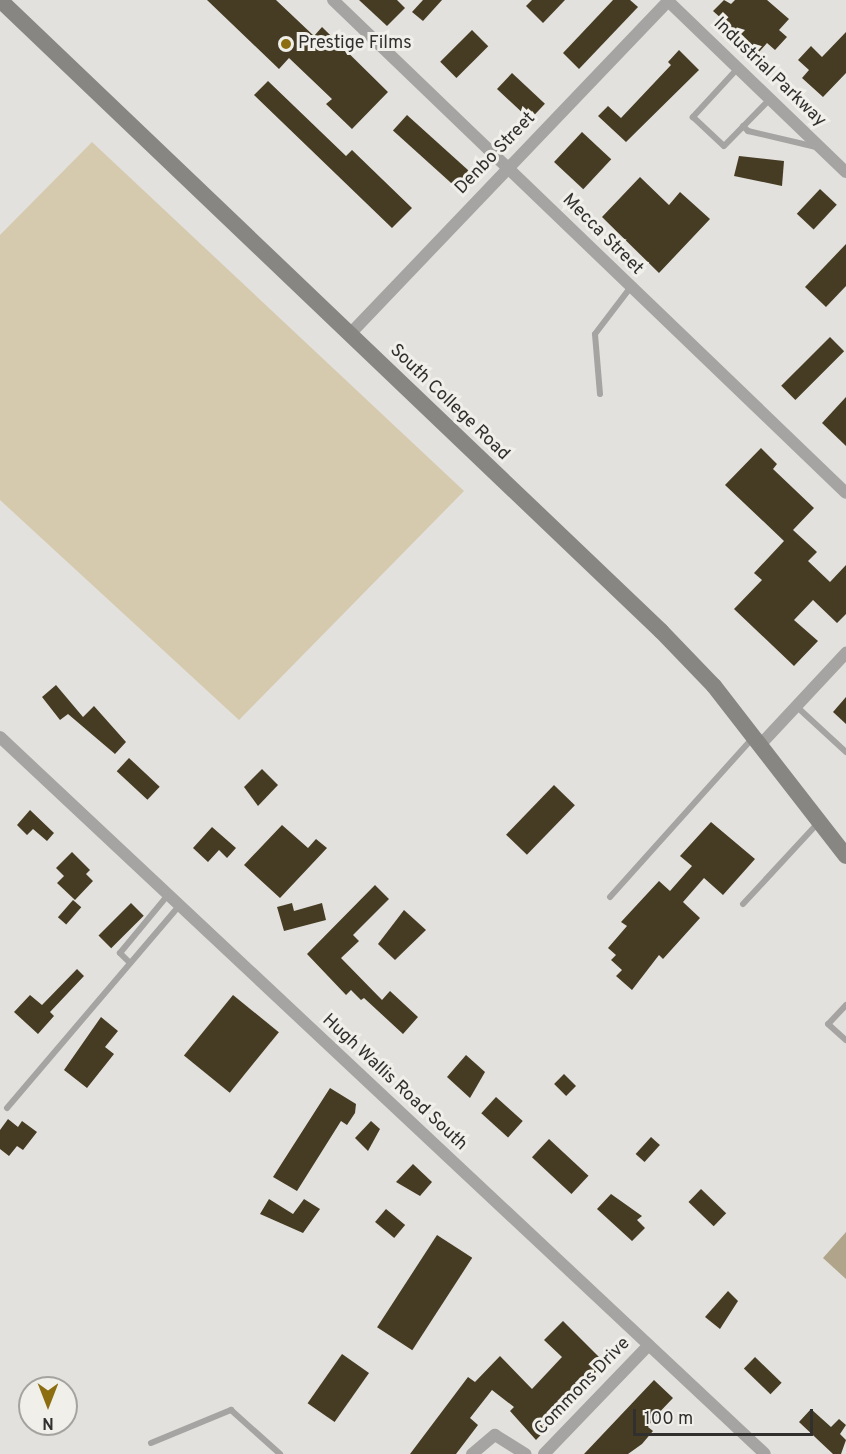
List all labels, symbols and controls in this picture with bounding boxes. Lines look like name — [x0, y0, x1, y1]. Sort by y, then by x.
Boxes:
street label: Industrial Parkway — [708, 14, 830, 132]
place label: Prestige Films — [298, 33, 412, 55]
marker: Prestige Films — [279, 37, 293, 51]
street label: Denbo Street — [451, 108, 541, 200]
street label: Mecca Street — [557, 190, 647, 280]
street label: South College Road — [385, 340, 513, 466]
street label: Hugh Wallis Road South — [317, 1010, 471, 1156]
street label: Commons Drive — [531, 1333, 635, 1441]
north arrow — [18, 1376, 78, 1436]
scale bar — [636, 1397, 816, 1435]
text: 100 m — [644, 1408, 693, 1431]
text: N — [42, 1412, 54, 1432]

